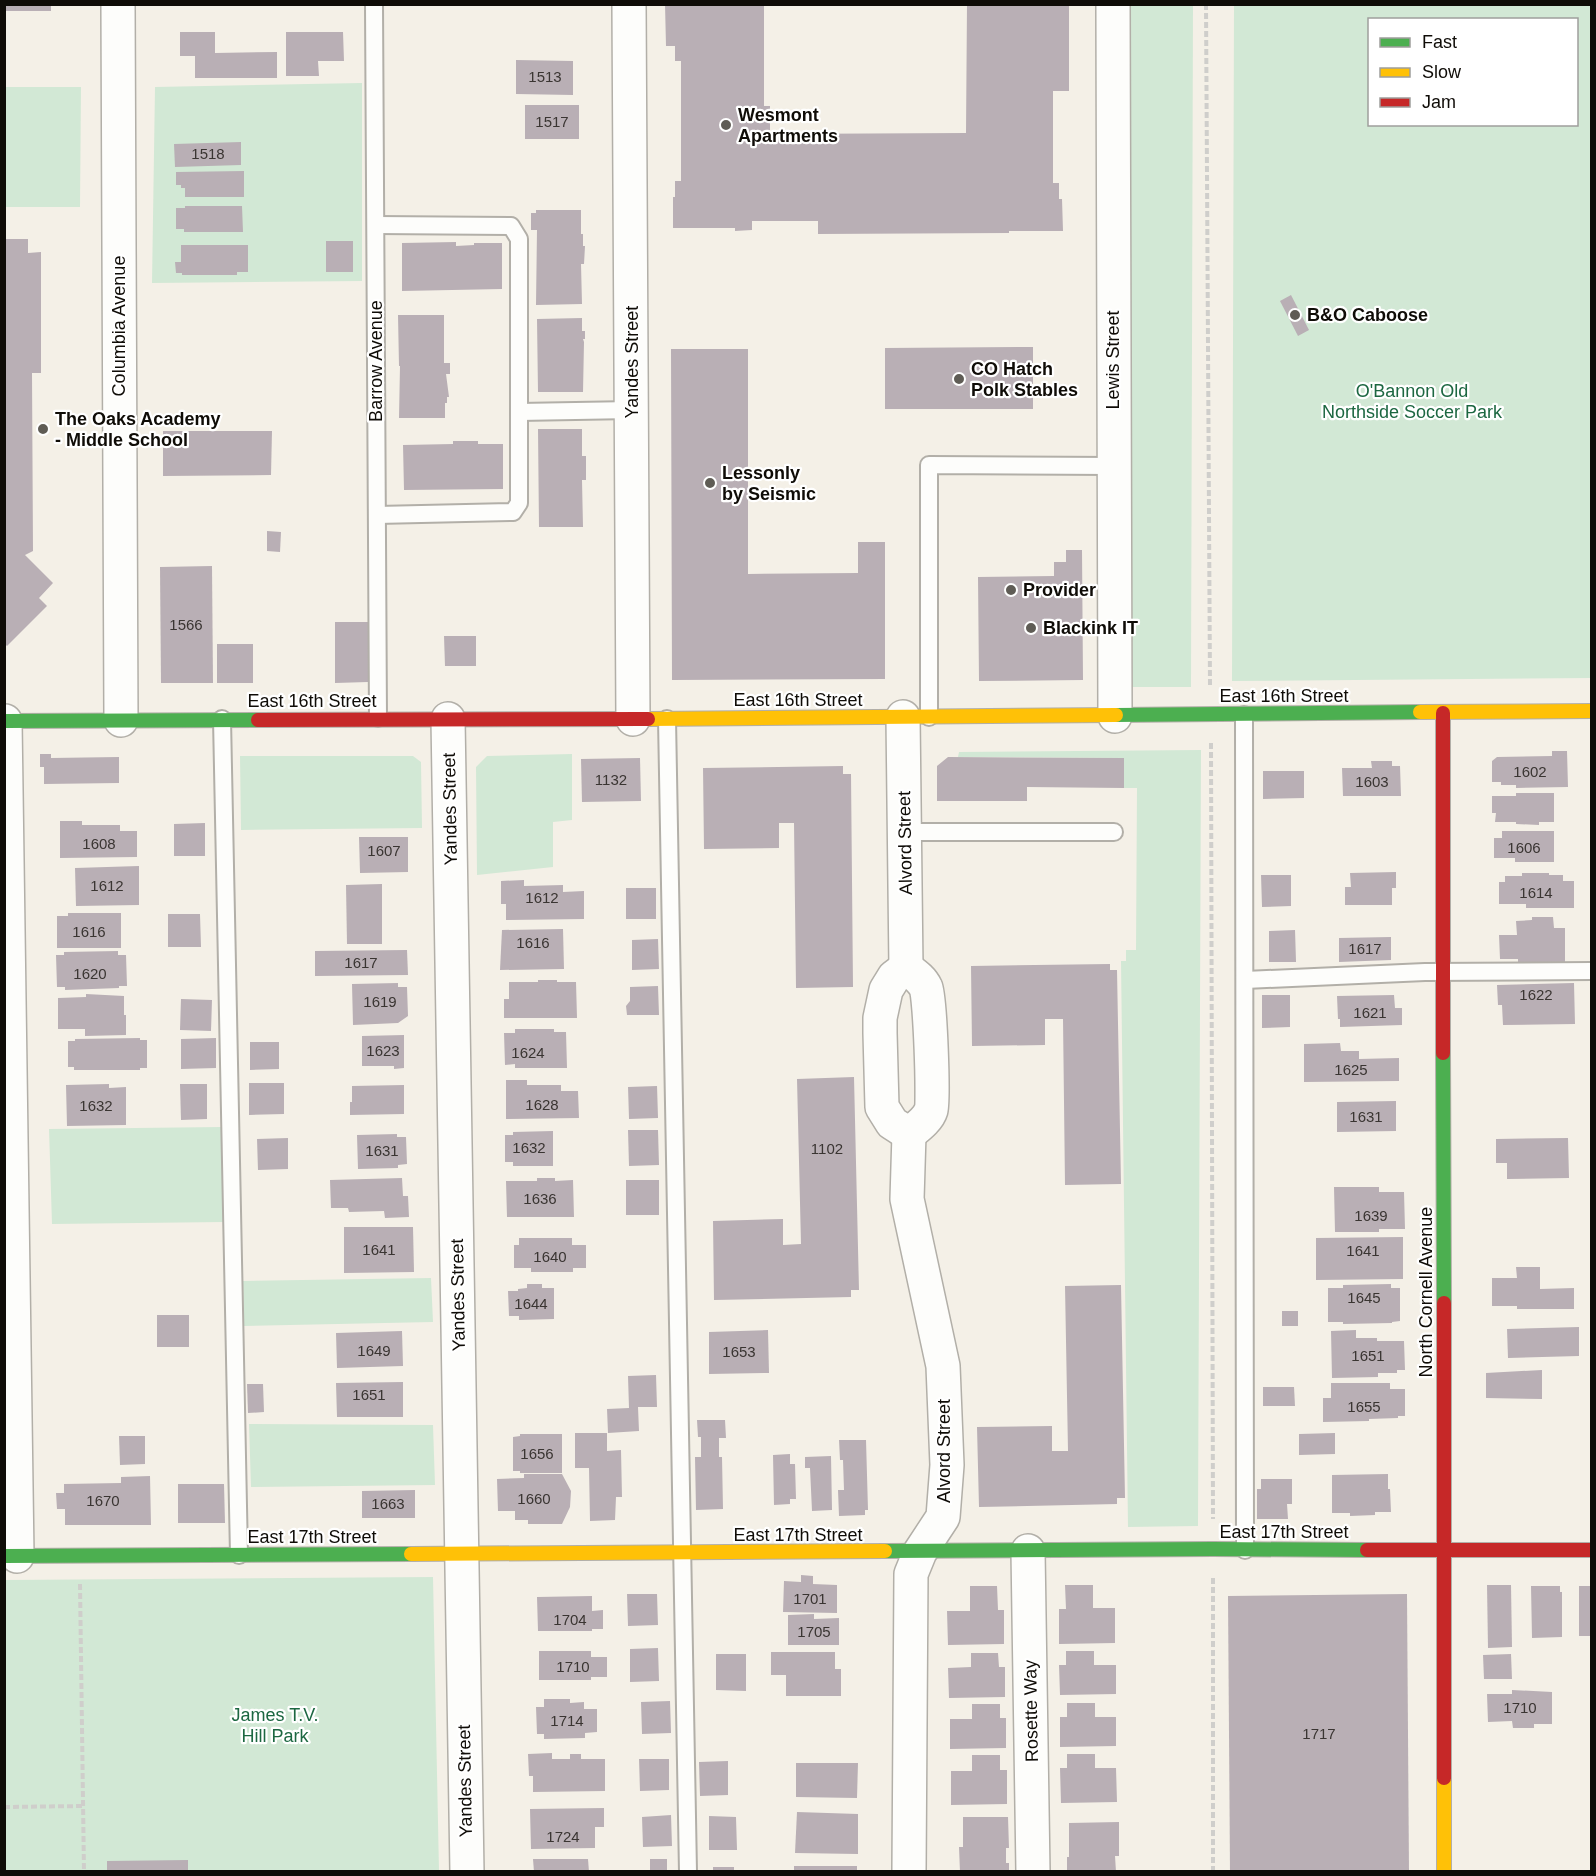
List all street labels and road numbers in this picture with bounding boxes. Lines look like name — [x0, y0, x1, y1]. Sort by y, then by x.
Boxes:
street label: Columbia Avenue — [109, 256, 129, 396]
street label: Barrow Avenue — [366, 300, 386, 422]
street label: Yandes Street — [622, 306, 642, 418]
street label: Lewis Street — [1103, 310, 1123, 410]
street label: East 16th Street — [1219, 686, 1349, 706]
street label: East 16th Street — [733, 690, 863, 710]
street label: East 16th Street — [247, 691, 377, 711]
street label: Yandes Street — [439, 752, 461, 866]
street label: Alvord Street — [894, 791, 916, 895]
street label: North Cornell Avenue — [1416, 1207, 1436, 1377]
street label: Yandes Street — [447, 1238, 469, 1352]
street label: Alvord Street — [934, 1399, 954, 1503]
street label: East 17th Street — [1219, 1522, 1349, 1542]
street label: East 17th Street — [733, 1525, 863, 1545]
street label: East 17th Street — [247, 1527, 377, 1547]
street label: Rosette Way — [1020, 1660, 1042, 1762]
street label: Yandes Street — [454, 1724, 476, 1838]

